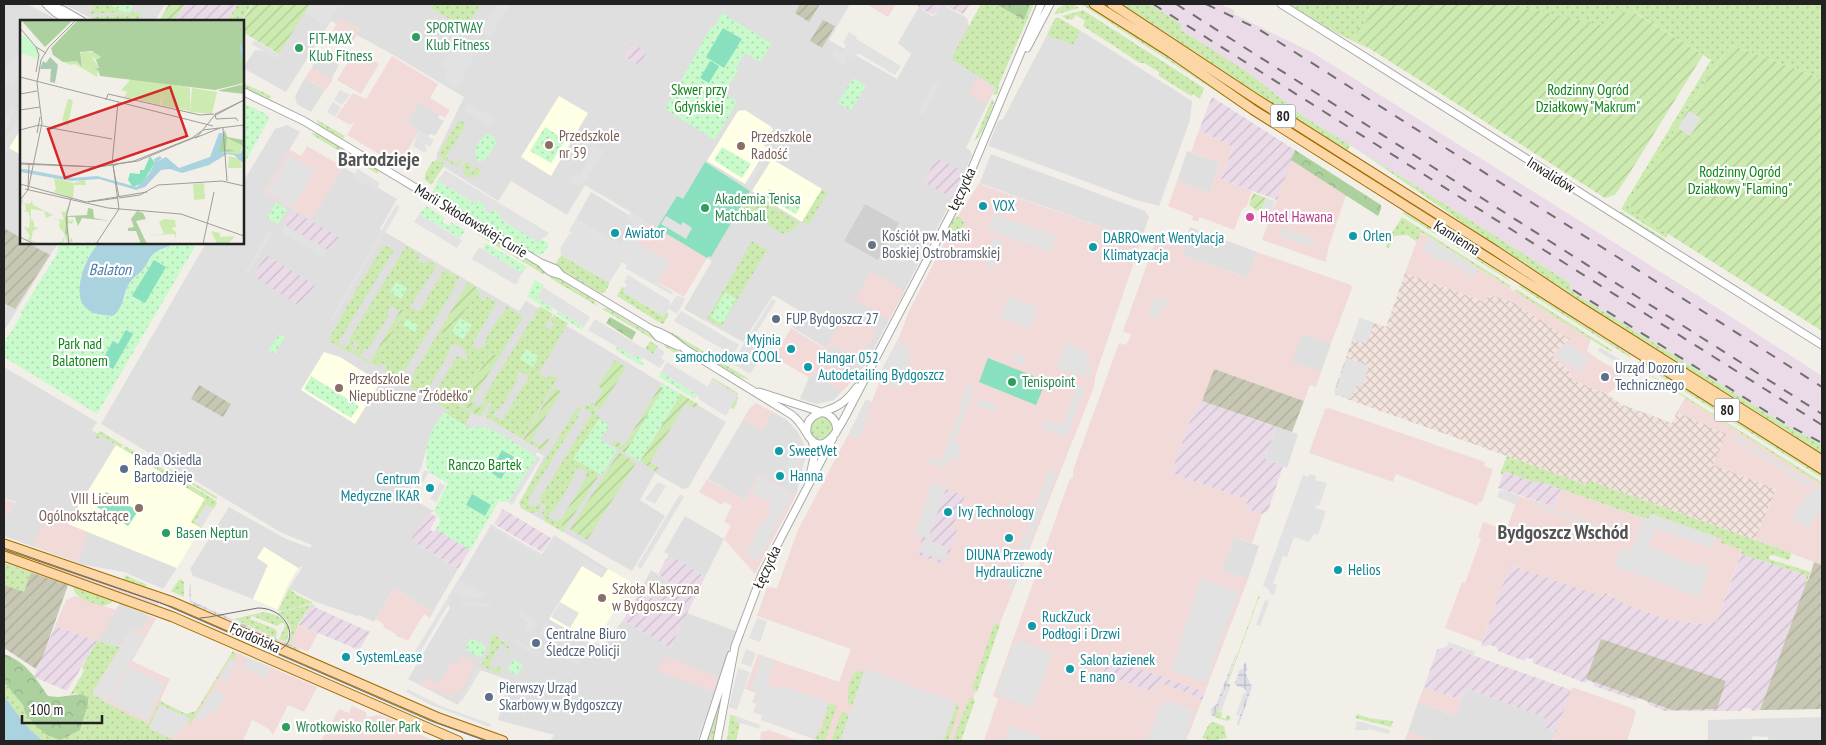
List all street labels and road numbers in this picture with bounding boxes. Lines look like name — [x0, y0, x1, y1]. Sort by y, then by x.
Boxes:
road number: 80 — [1270, 104, 1296, 128]
street label: Inwalidów — [1524, 152, 1579, 197]
street label: Łęczycka — [943, 164, 980, 213]
street label: Marii Skłodowskiej-Curie — [412, 179, 531, 262]
street label: Kamienna — [1430, 216, 1484, 259]
road number: 80 — [1714, 398, 1740, 422]
street label: Łęczycka — [748, 542, 785, 591]
street label: Fordońska — [227, 618, 283, 657]

